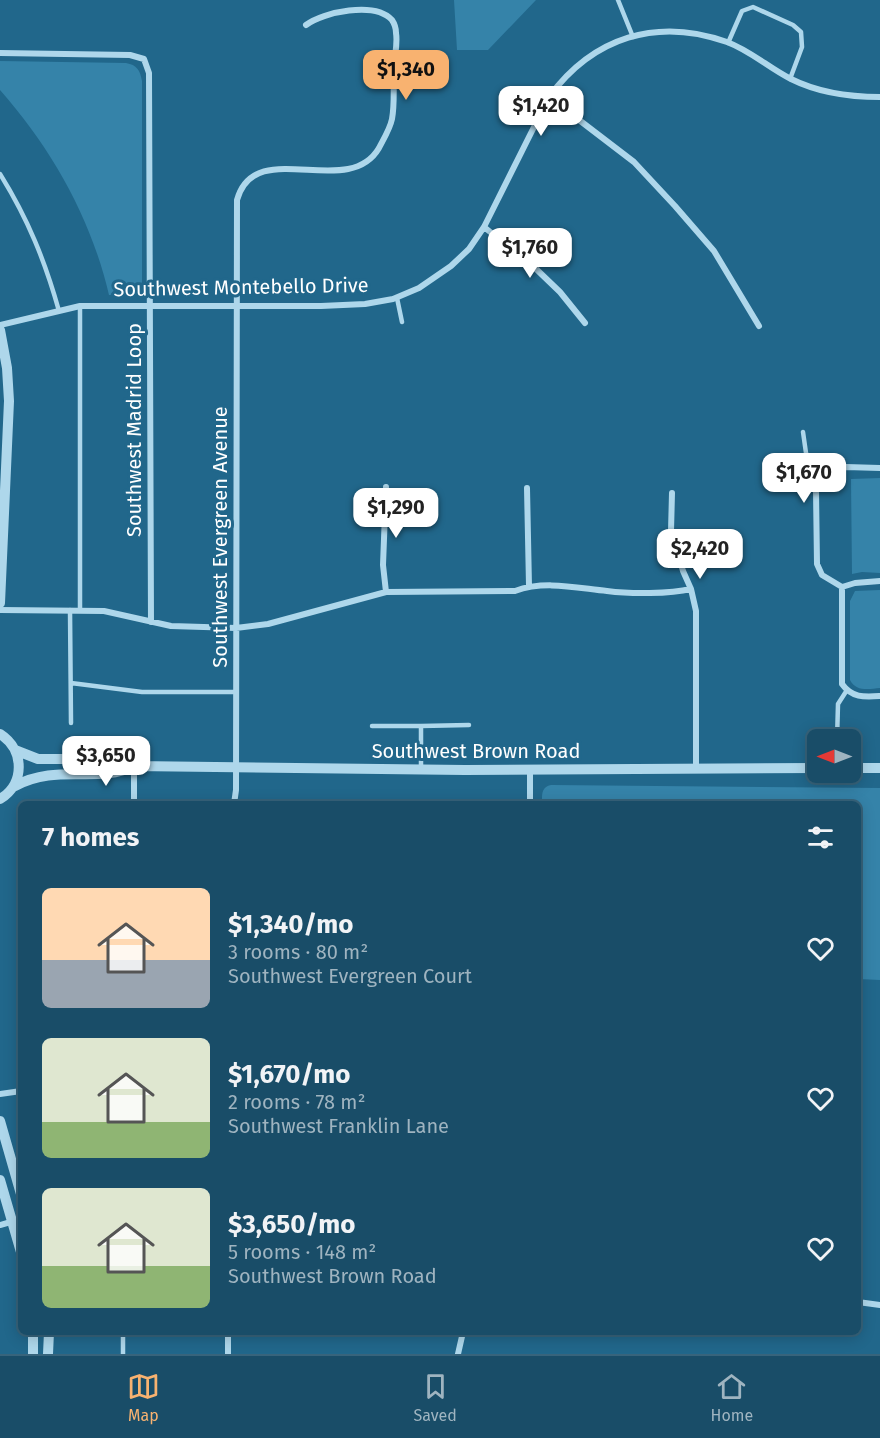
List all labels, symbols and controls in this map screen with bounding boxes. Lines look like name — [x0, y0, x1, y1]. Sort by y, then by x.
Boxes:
pin: $1,340 — [357, 50, 455, 101]
text: $1,340 — [377, 57, 435, 81]
pin: $1,420 — [492, 86, 590, 137]
text: $1,420 — [513, 93, 569, 117]
pin: $1,760 — [481, 228, 579, 279]
text: $1,760 — [502, 235, 558, 259]
street label: Southwest Montebello Drive — [113, 273, 369, 301]
street label: Southwest Madrid Loop — [122, 323, 146, 537]
street label: Southwest Evergreen Avenue — [208, 406, 232, 668]
pin: $1,670 — [755, 453, 853, 504]
text: $1,670 — [776, 460, 832, 484]
pin: $1,290 — [347, 488, 445, 539]
text: $1,290 — [367, 495, 425, 519]
pin: $2,420 — [651, 529, 749, 580]
text: $2,420 — [671, 536, 729, 560]
north arrow — [807, 729, 861, 783]
map controls — [807, 729, 861, 783]
pin: $3,650 — [57, 736, 155, 787]
street label: Southwest Brown Road — [372, 739, 580, 763]
text: $3,650 — [76, 743, 136, 767]
icon: filters — [804, 821, 837, 854]
text: 7 homes — [42, 822, 139, 853]
text: $1,340/mo — [228, 909, 353, 940]
icon: home — [90, 912, 162, 984]
icon: heart — [804, 932, 837, 965]
text: 3 rooms · 80 m² — [228, 940, 368, 964]
text: Southwest Evergreen Court — [228, 964, 472, 988]
text: $1,670/mo — [228, 1059, 350, 1090]
icon: home — [90, 1062, 162, 1134]
icon: heart — [804, 1082, 837, 1115]
text: 2 rooms · 78 m² — [228, 1090, 365, 1114]
text: Southwest Franklin Lane — [228, 1114, 449, 1138]
text: $3,650/mo — [228, 1209, 355, 1240]
icon: home — [90, 1212, 162, 1284]
icon: heart — [804, 1232, 837, 1265]
text: 5 rooms · 148 m² — [228, 1240, 376, 1264]
text: Southwest Brown Road — [228, 1264, 437, 1288]
tab: Map — [127, 1370, 160, 1425]
tab: Saved — [414, 1370, 457, 1425]
tab: Home — [711, 1370, 753, 1425]

